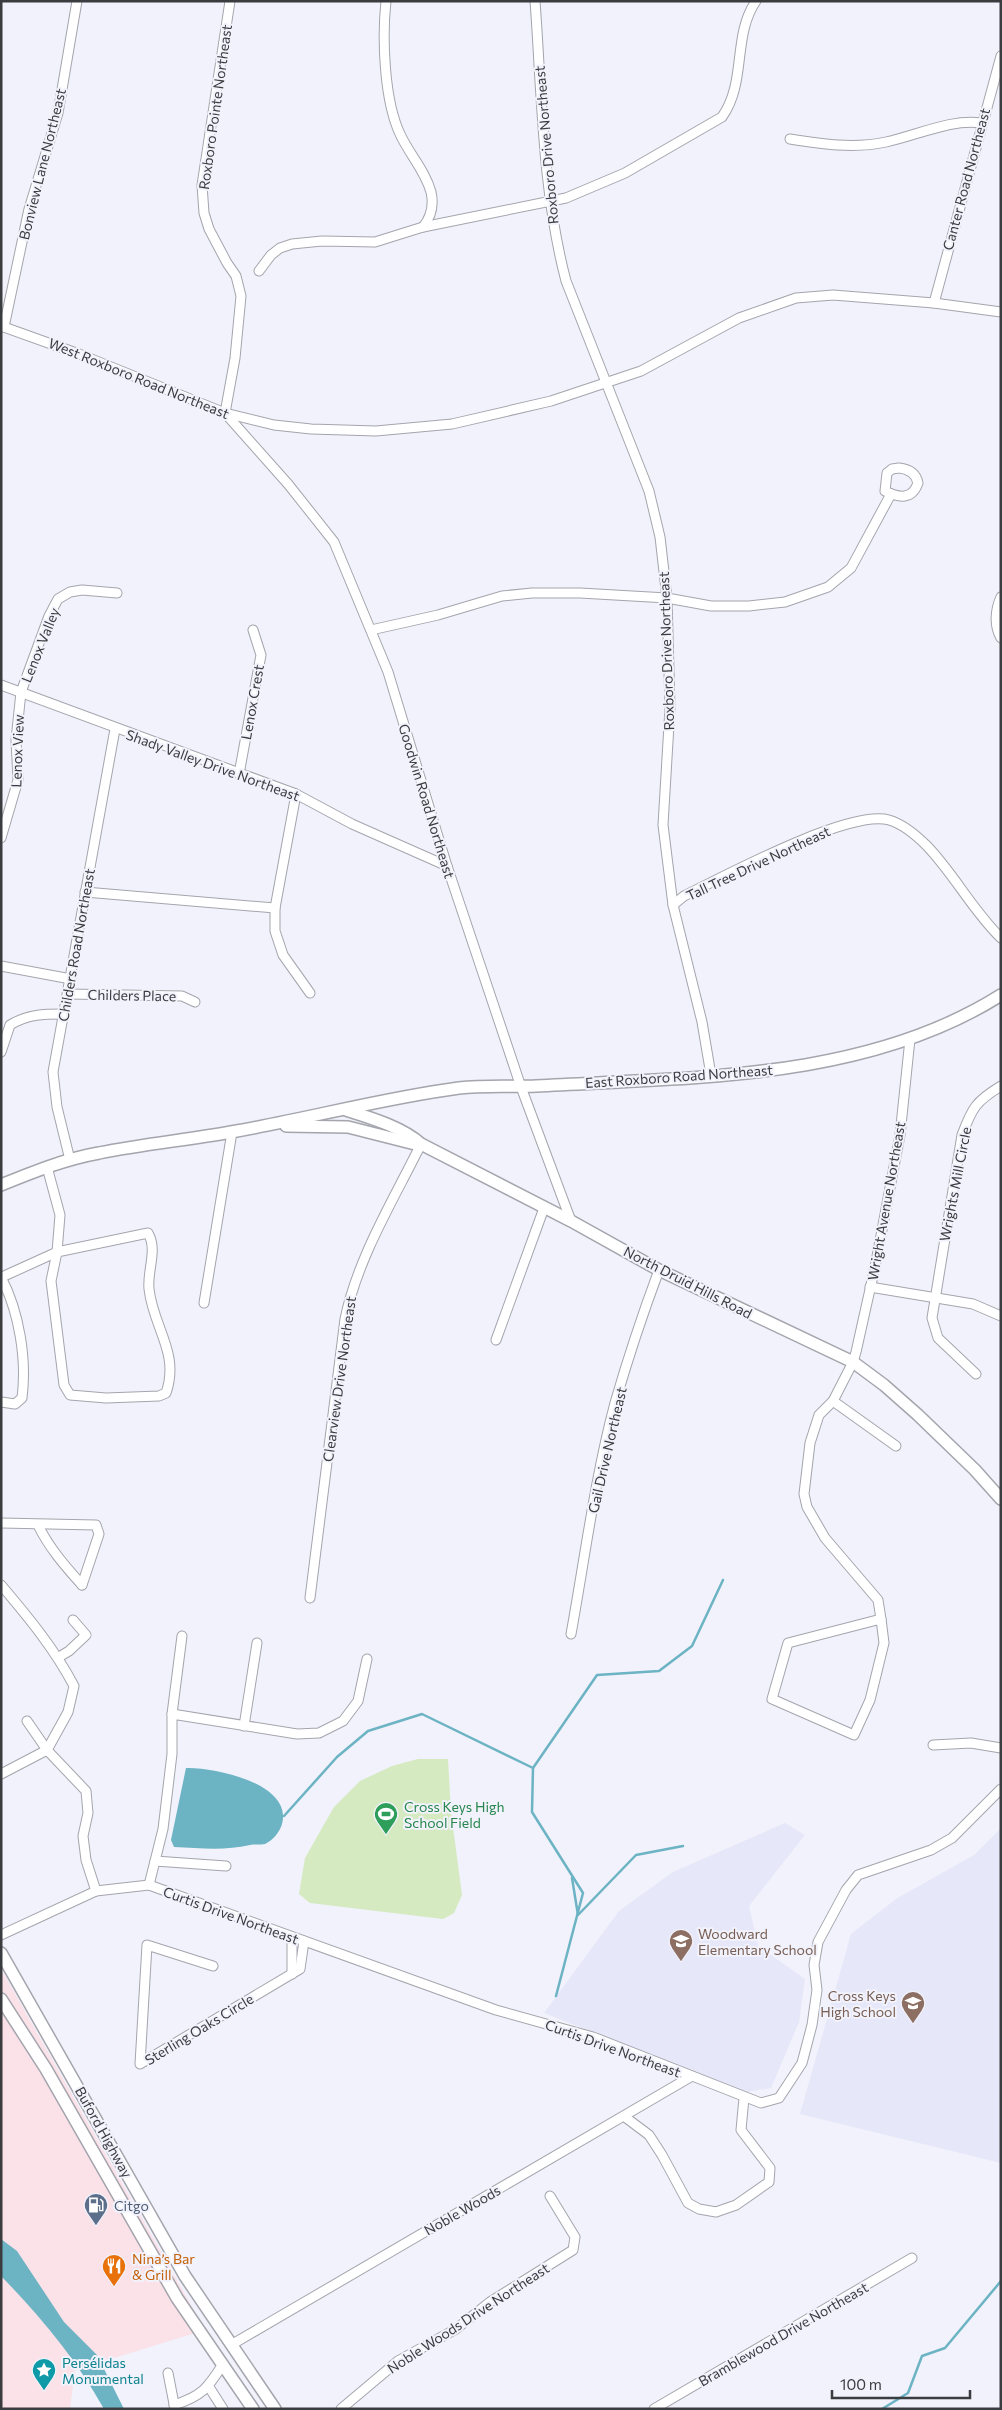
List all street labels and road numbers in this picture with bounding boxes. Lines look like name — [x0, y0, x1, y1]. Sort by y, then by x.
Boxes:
street label: Roxboro Pointe Northeast — [195, 23, 235, 191]
street label: Roxboro Drive Northeast — [531, 65, 561, 225]
street label: Bonview Lane Northeast — [15, 86, 69, 242]
street label: Canter Road Northeast — [939, 106, 993, 252]
street label: West Roxboro Road Northeast — [46, 334, 232, 422]
street label: Roxboro Drive Northeast — [655, 571, 677, 731]
street label: Lenox Valley — [17, 605, 63, 685]
street label: Lenox Crest — [237, 663, 267, 741]
street label: Lenox View — [7, 714, 27, 788]
street label: Goodwin Road Northeast — [395, 722, 459, 881]
street label: Shady Valley Drive Northeast — [124, 726, 302, 804]
street label: Tall Tree Drive Northeast — [683, 822, 833, 904]
street label: Childers Road Northeast — [54, 867, 98, 1023]
street label: Childers Place — [88, 986, 176, 1004]
street label: East Roxboro Road Northeast — [584, 1061, 774, 1091]
street label: Wright Avenue Northeast — [864, 1120, 908, 1282]
street label: Wrights Mill Circle — [936, 1125, 974, 1243]
street label: North Druid Hills Road — [621, 1242, 755, 1322]
street label: Clearview Drive Northeast — [319, 1295, 359, 1463]
street label: Gail Drive Northeast — [584, 1385, 630, 1515]
street label: Curtis Drive Northeast — [161, 1883, 301, 1948]
street label: Sterling Oaks Circle — [142, 1990, 256, 2068]
street label: Curtis Drive Northeast — [543, 2016, 683, 2081]
street label: Buford Highway — [72, 2083, 136, 2181]
street label: Noble Woods — [421, 2181, 503, 2239]
street label: Noble Woods Drive Northeast — [384, 2259, 552, 2377]
street label: Bramblewood Drive Northeast — [695, 2278, 871, 2390]

